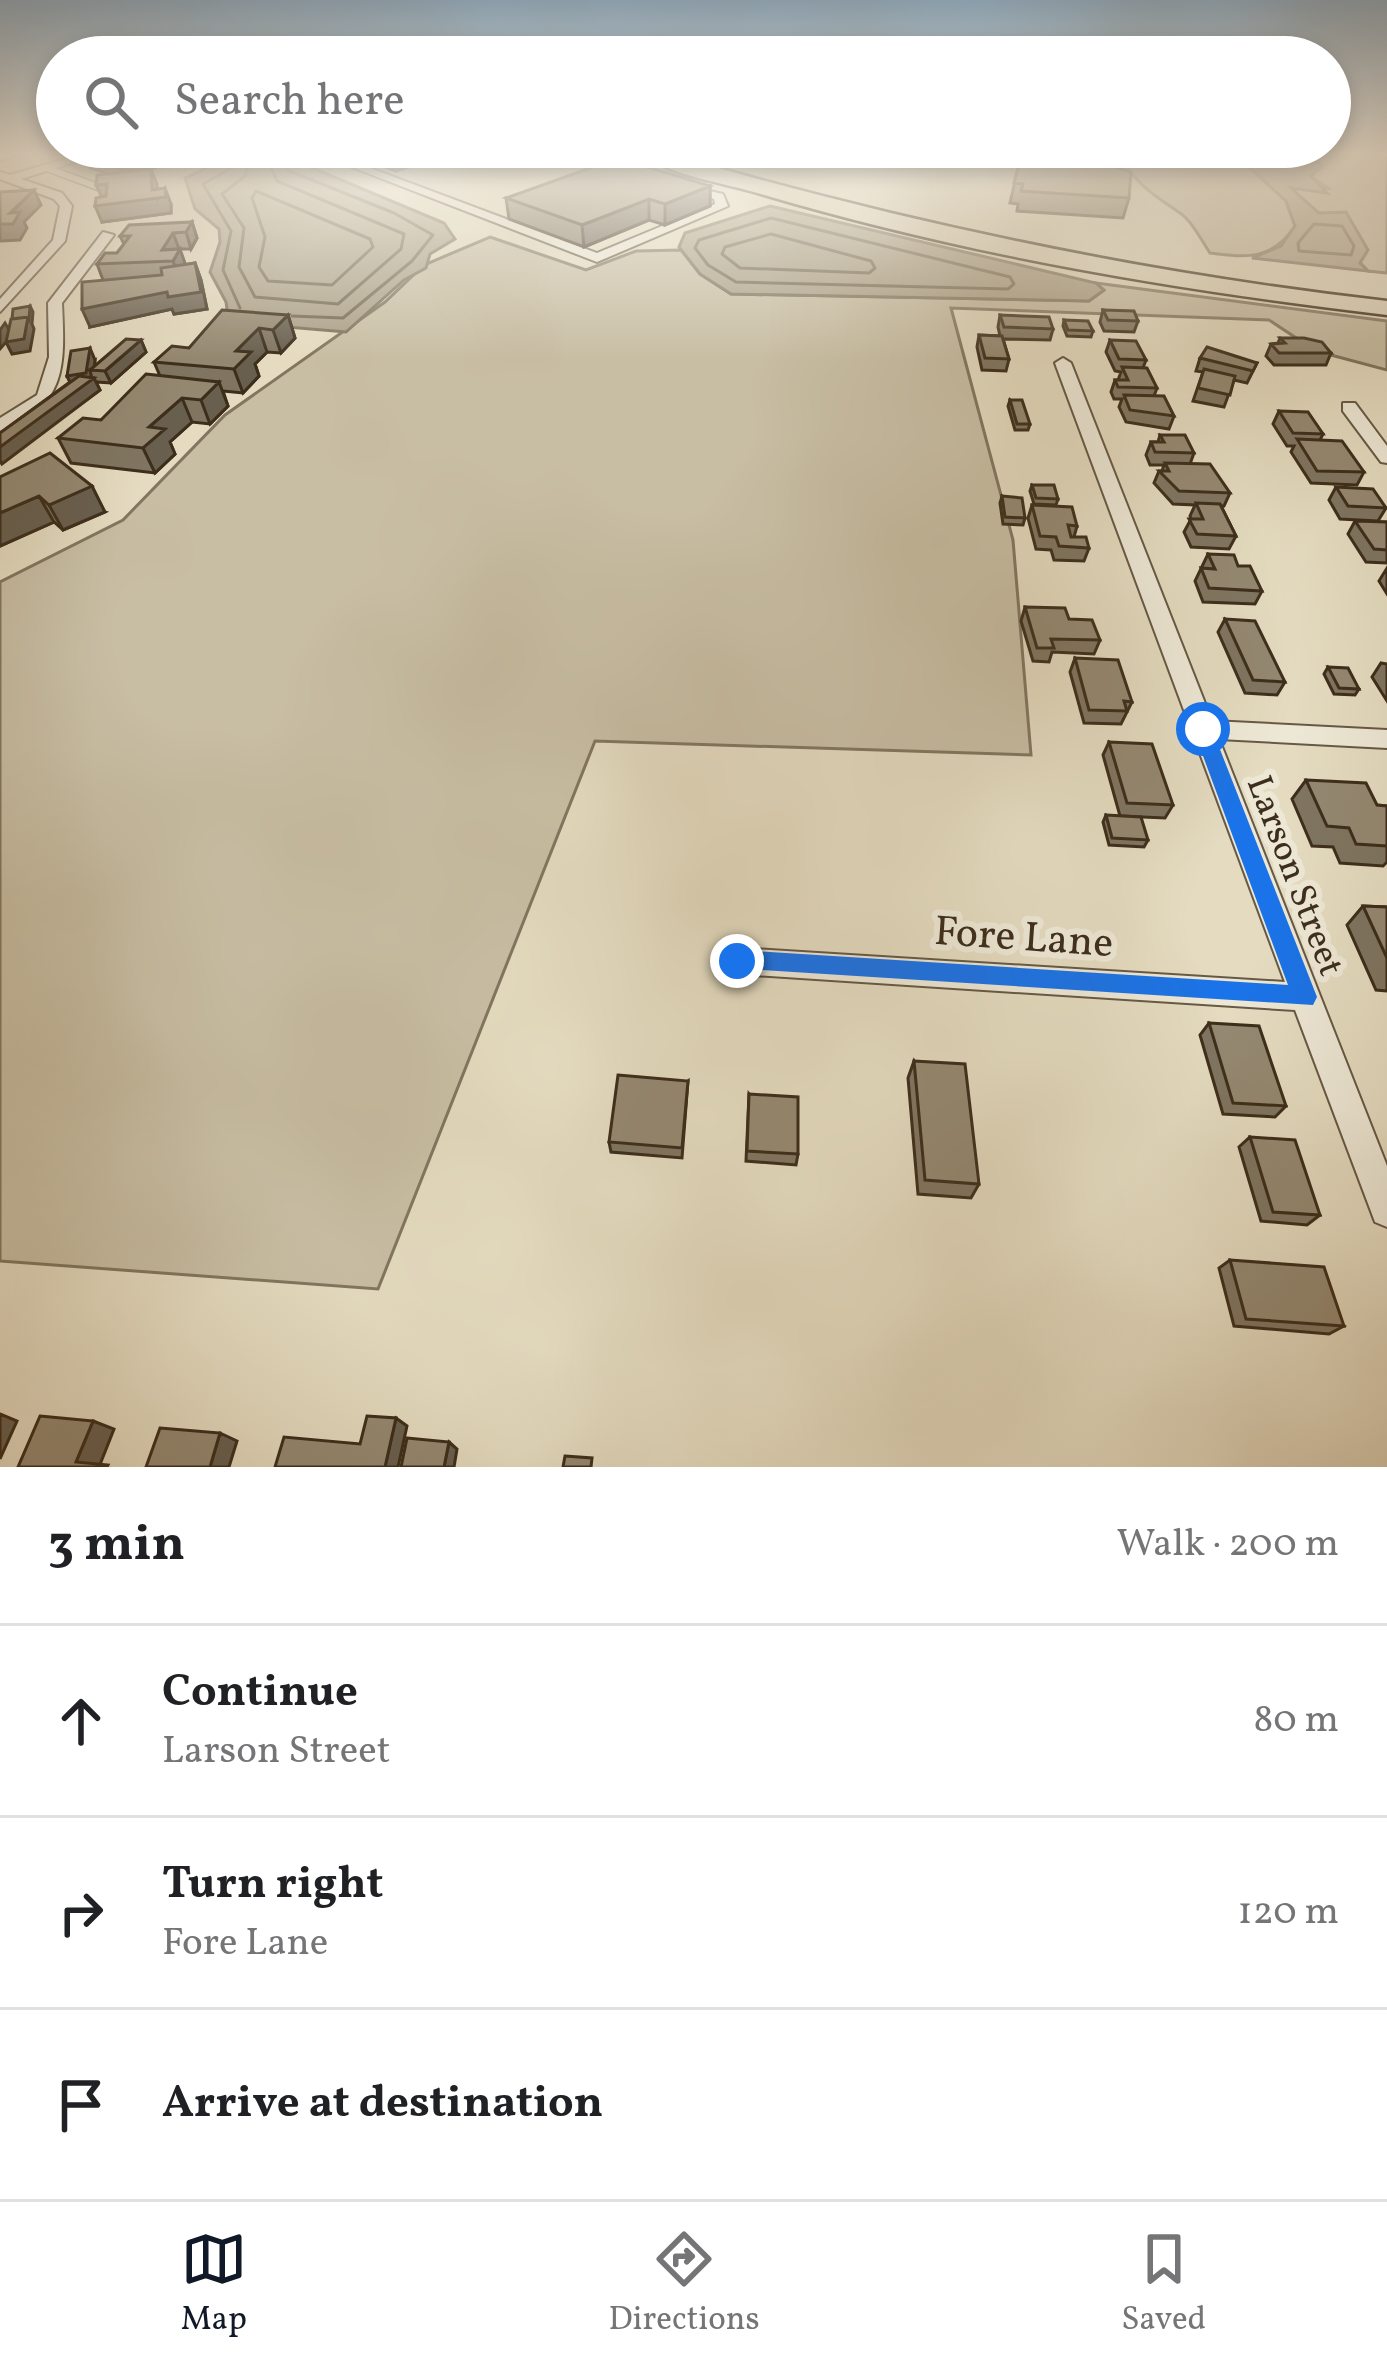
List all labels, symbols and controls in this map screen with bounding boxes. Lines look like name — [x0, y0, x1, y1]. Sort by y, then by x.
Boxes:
search box — [36, 36, 1351, 168]
icon: search — [78, 69, 144, 135]
text: Search here — [174, 71, 405, 134]
route start — [1176, 702, 1230, 756]
street label: Larson Street — [1232, 769, 1354, 984]
street label: Fore Lane — [932, 904, 1115, 975]
route end — [710, 934, 764, 988]
text: 3 min — [48, 1510, 185, 1581]
text: Walk · 200 m — [1117, 1518, 1339, 1572]
text: Continue — [162, 1662, 358, 1725]
icon: ahead — [48, 1688, 114, 1754]
text: 80 m — [1253, 1694, 1339, 1748]
text: Larson Street — [162, 1725, 390, 1779]
text: Turn right — [162, 1854, 383, 1917]
icon: right — [48, 1880, 114, 1946]
text: 120 m — [1238, 1886, 1339, 1940]
text: Fore Lane — [162, 1917, 328, 1971]
icon: arrive — [48, 2072, 114, 2138]
text: Arrive at destination — [162, 2073, 603, 2136]
tab: Map — [181, 2226, 247, 2344]
tab: Directions — [608, 2226, 760, 2344]
tab: Saved — [1121, 2226, 1206, 2344]

